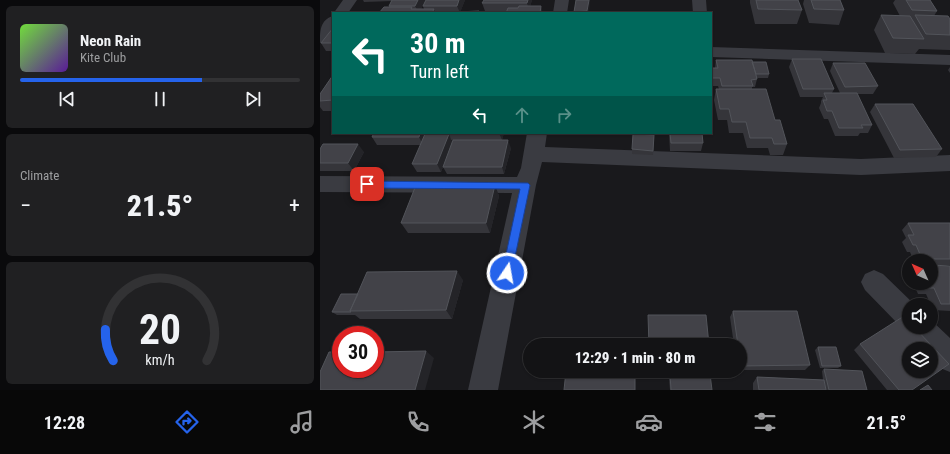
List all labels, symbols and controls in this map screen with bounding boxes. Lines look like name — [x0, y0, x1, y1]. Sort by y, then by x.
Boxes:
text: 30 m — [410, 27, 466, 60]
icon: left — [344, 28, 396, 80]
text: Neon Rain — [80, 32, 141, 50]
text: Kite Club — [80, 50, 126, 65]
text: Turn left — [410, 61, 469, 82]
icon: previous — [56, 88, 78, 110]
icon: pause — [149, 88, 171, 110]
icon: next — [242, 88, 264, 110]
icon: left — [469, 104, 491, 126]
icon: ahead — [511, 104, 533, 126]
icon: right — [553, 104, 575, 126]
pin — [350, 167, 384, 201]
text: Climate — [20, 168, 59, 183]
icon: arrive — [356, 173, 378, 195]
text: 21.5° — [127, 188, 193, 223]
text: − — [20, 193, 31, 218]
text: + — [289, 193, 300, 218]
position arrow — [486, 252, 528, 294]
north arrow — [902, 254, 938, 290]
map controls — [902, 254, 938, 378]
button: sound — [902, 298, 938, 334]
text: 20 — [139, 305, 181, 354]
speed limit sign: 30 — [332, 326, 384, 378]
button: layers — [902, 342, 938, 378]
text: 12:29 · 1 min · 80 m — [575, 349, 695, 367]
text: km/h — [145, 352, 175, 368]
icon: directions — [173, 408, 201, 436]
icon: music — [288, 408, 316, 436]
icon: phone — [404, 408, 432, 436]
icon: climate — [520, 408, 548, 436]
icon: car — [635, 408, 663, 436]
icon: filters — [751, 408, 779, 436]
text: 12:28 — [44, 412, 85, 433]
text: 21.5° — [867, 412, 906, 433]

